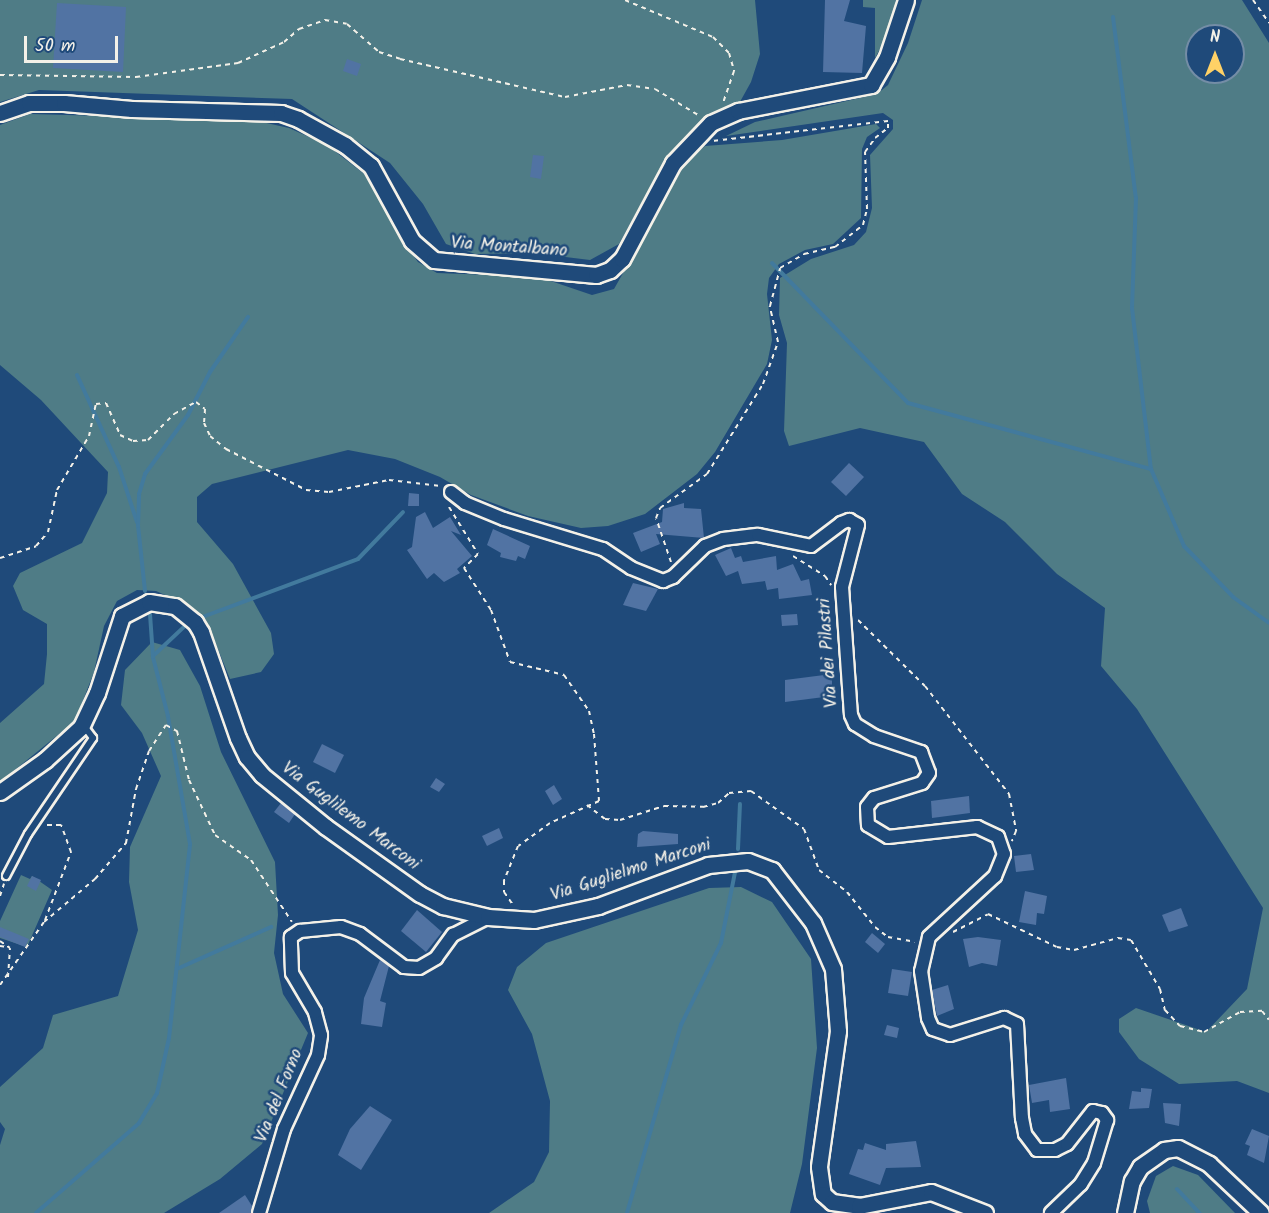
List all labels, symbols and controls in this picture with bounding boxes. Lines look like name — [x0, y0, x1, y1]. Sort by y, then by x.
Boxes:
scale bar — [27, 24, 122, 62]
north arrow — [1185, 24, 1245, 84]
text: N — [1210, 25, 1220, 50]
text: 50 m — [35, 32, 75, 61]
street label: Via Montalbano — [450, 233, 568, 263]
street label: Via dei Pilastri — [814, 597, 844, 709]
street label: Via Guglilemo Marconi — [277, 758, 423, 876]
street label: Via Guglielmo Marconi — [548, 835, 714, 907]
street label: Via del Forno — [251, 1046, 309, 1146]

